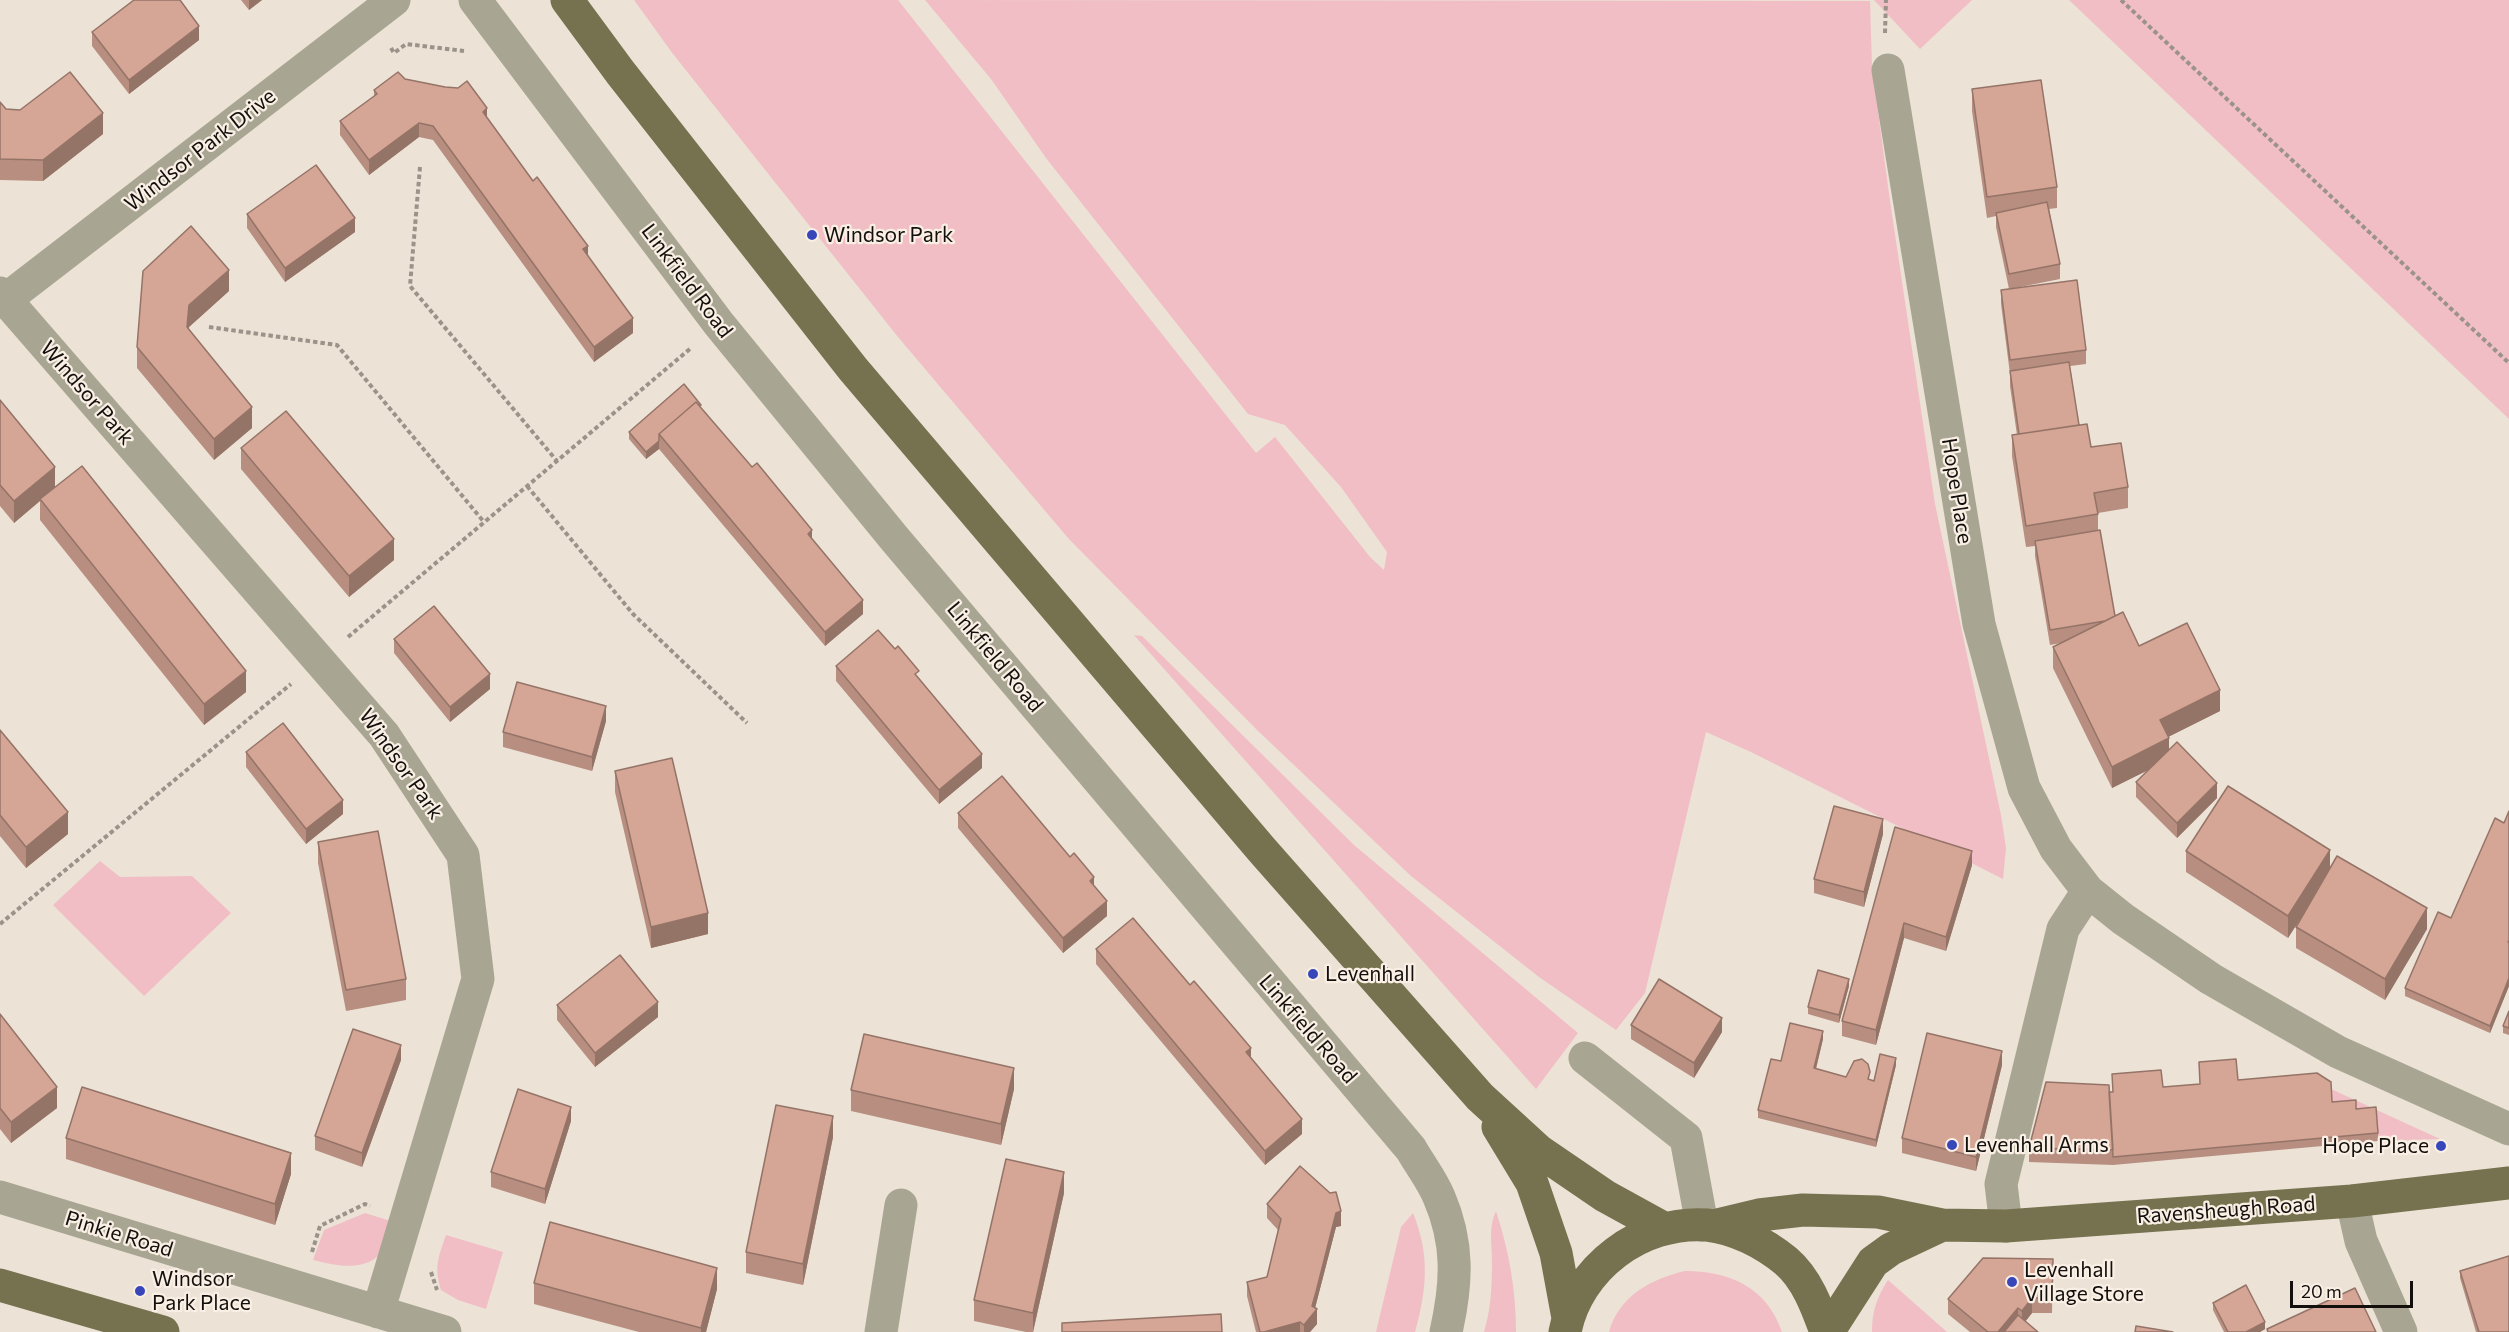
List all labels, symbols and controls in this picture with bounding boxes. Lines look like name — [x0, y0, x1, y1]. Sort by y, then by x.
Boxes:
street label: Windsor Park Drive — [120, 83, 280, 217]
street label: Linkfield Road — [636, 219, 738, 343]
place label: Windsor Park — [824, 222, 953, 248]
marker: Windsor Park — [805, 228, 819, 242]
street label: Windsor Park — [35, 336, 139, 450]
street label: Hope Place — [1936, 436, 1978, 546]
street label: Linkfield Road — [942, 597, 1048, 717]
street label: Windsor Park — [354, 704, 448, 824]
place label: Levenhall — [1325, 961, 1415, 987]
marker: Levenhall — [1306, 967, 1320, 981]
street label: Linkfield Road — [1254, 969, 1362, 1089]
place label: Levenhall Arms — [1964, 1132, 2109, 1158]
place label: Hope Place — [2322, 1133, 2429, 1159]
marker: Levenhall Arms — [1945, 1138, 1959, 1152]
marker: Hope Place — [2434, 1139, 2448, 1153]
street label: Ravensheugh Road — [2136, 1191, 2316, 1229]
street label: Pinkie Road — [62, 1206, 176, 1262]
place label: Levenhall Village Store — [2024, 1257, 2144, 1307]
place label: Windsor Park Place — [152, 1266, 251, 1316]
scale bar — [2293, 1269, 2416, 1307]
marker: Levenhall Village Store — [2005, 1275, 2019, 1289]
text: 20 m — [2301, 1280, 2342, 1302]
marker: Windsor Park Place — [133, 1284, 147, 1298]

